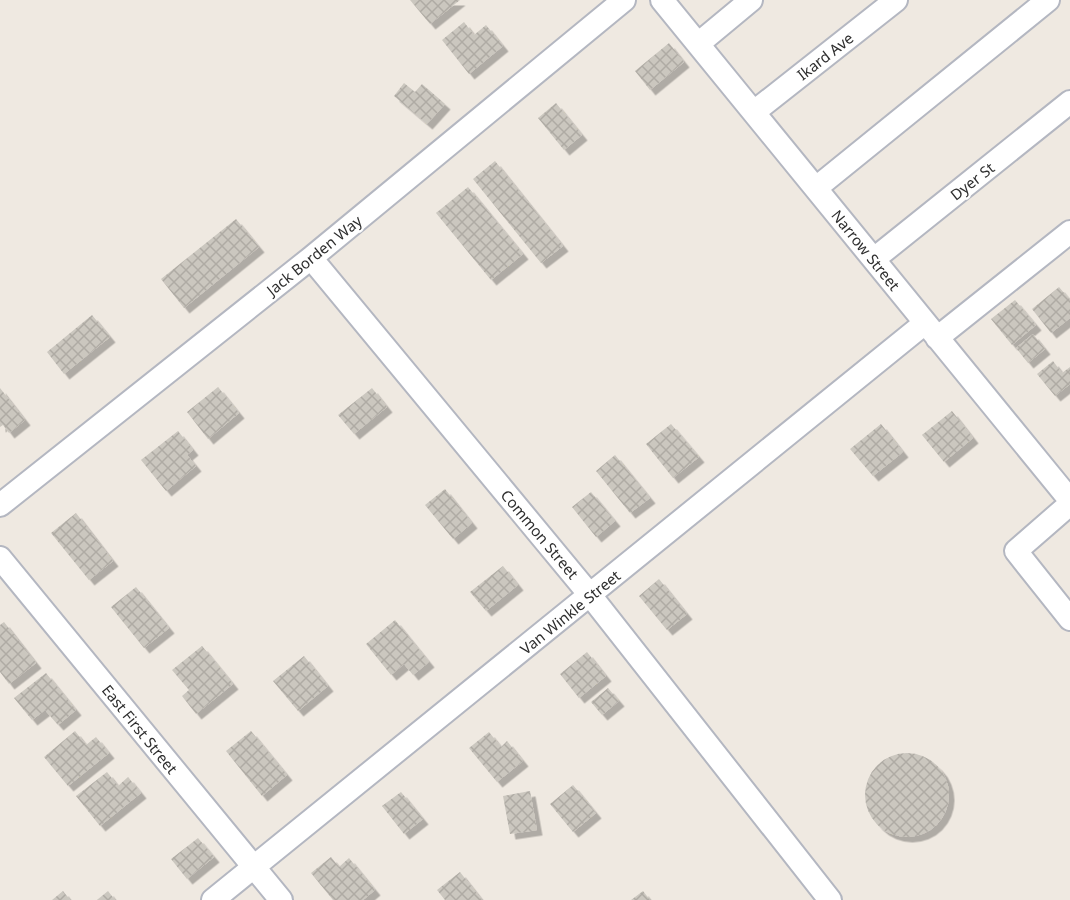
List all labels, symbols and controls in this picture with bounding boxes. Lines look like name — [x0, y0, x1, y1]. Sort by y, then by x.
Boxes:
street label: Ikard Ave — [793, 28, 857, 84]
street label: Dyer St — [946, 157, 999, 205]
street label: Narrow Street — [827, 206, 905, 295]
street label: Jack Borden Way — [261, 210, 366, 301]
street label: Common Street — [497, 485, 584, 583]
street label: Van Winkle Street — [516, 565, 625, 659]
street label: East First Street — [98, 680, 183, 778]

